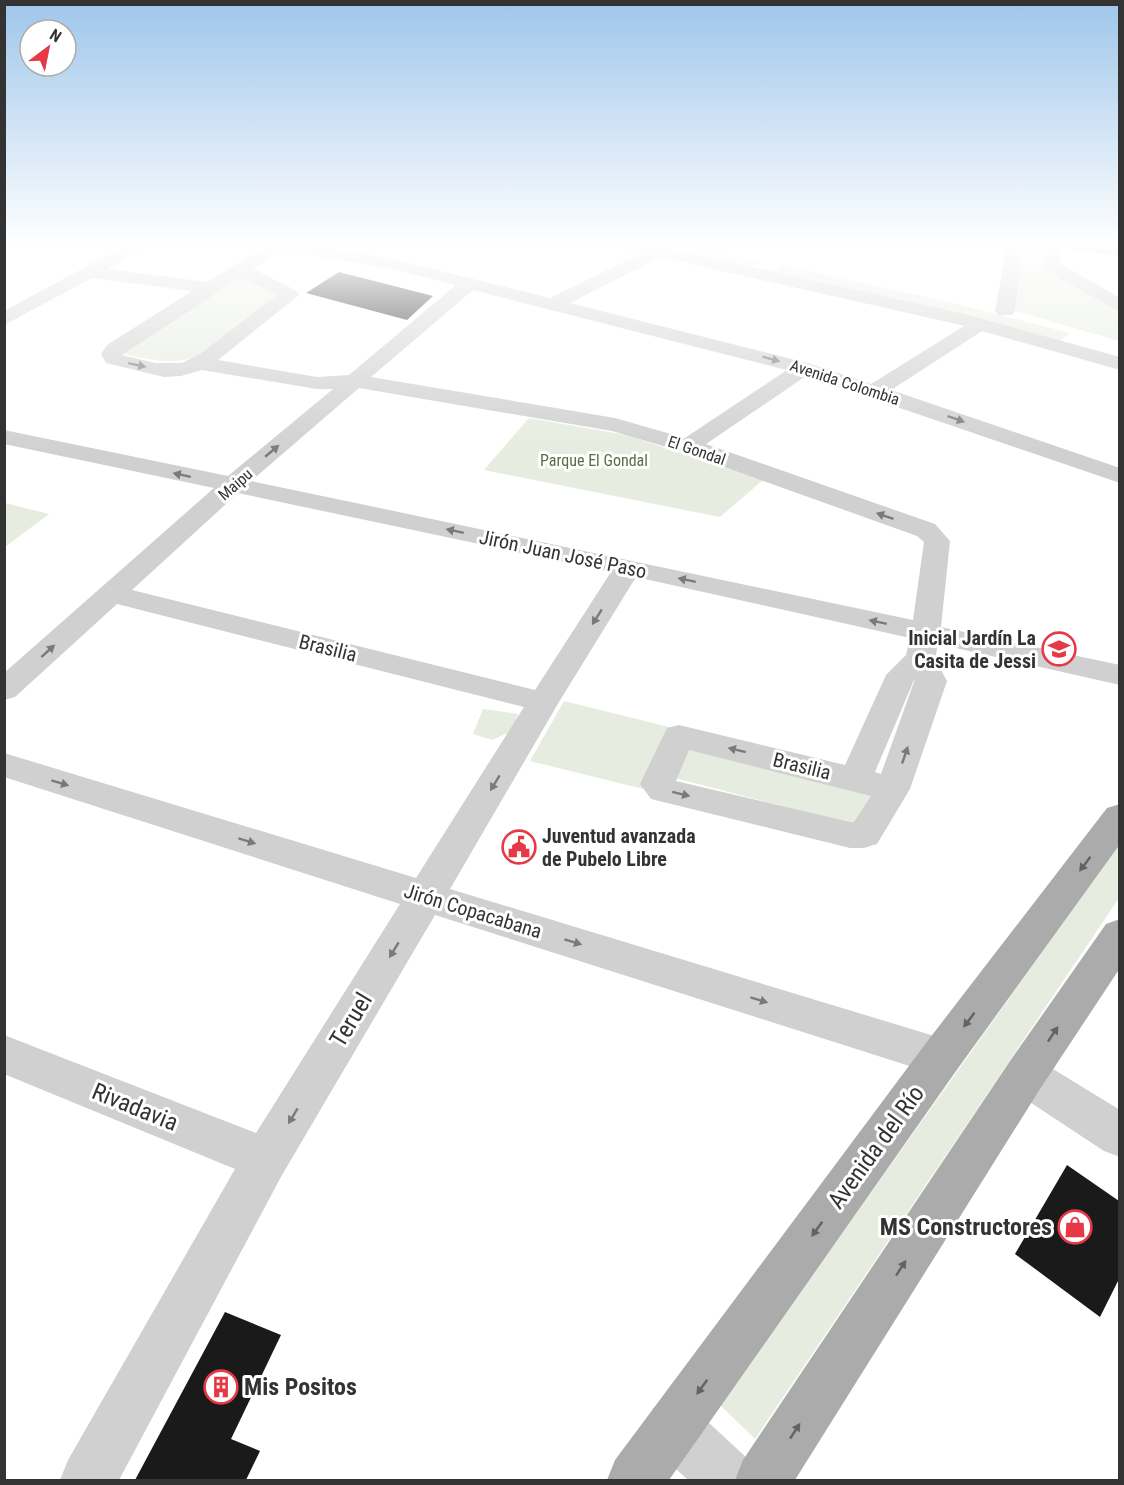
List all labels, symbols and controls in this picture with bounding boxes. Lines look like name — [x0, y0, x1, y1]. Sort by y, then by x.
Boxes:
north arrow — [18, 18, 78, 78]
text: N — [46, 25, 65, 46]
one-way arrow — [762, 355, 780, 365]
street label: Avenida Colombia — [788, 356, 902, 409]
one-way arrow — [128, 360, 147, 370]
one-way arrow — [947, 415, 965, 425]
street label: El Gondal — [665, 432, 728, 469]
one-way arrow — [264, 445, 280, 458]
park label: Parque El Gondal — [540, 451, 648, 470]
street label: Maipu — [214, 464, 256, 504]
one-way arrow — [173, 469, 192, 479]
one-way arrow — [876, 510, 894, 520]
street label: Jirón Juan José Paso — [477, 525, 649, 583]
one-way arrow — [446, 526, 465, 536]
one-way arrow — [678, 575, 697, 585]
one-way arrow — [591, 609, 602, 625]
one-way arrow — [868, 617, 887, 626]
place label: Inicial Jardín La Casita de Jessi — [908, 626, 1036, 673]
street label: Brasilia — [297, 629, 359, 667]
school or university icon: Inicial Jardín La Casita de Jessi — [1041, 631, 1077, 667]
one-way arrow — [40, 645, 55, 658]
one-way arrow — [728, 745, 747, 755]
one-way arrow — [901, 746, 911, 764]
street label: Brasilia — [771, 747, 833, 785]
one-way arrow — [489, 775, 500, 791]
one-way arrow — [51, 779, 69, 788]
one-way arrow — [671, 789, 690, 799]
place label: Juventud avanzada de Pubelo Libre — [542, 824, 696, 871]
public building icon: Juventud avanzada de Pubelo Libre — [501, 829, 537, 865]
one-way arrow — [238, 837, 256, 846]
one-way arrow — [1079, 856, 1091, 871]
street label: Jirón Copacabana — [401, 879, 545, 943]
one-way arrow — [564, 938, 582, 948]
one-way arrow — [389, 942, 399, 959]
street label: Teruel — [324, 988, 378, 1052]
one-way arrow — [750, 996, 768, 1005]
one-way arrow — [963, 1013, 975, 1028]
one-way arrow — [1047, 1026, 1059, 1042]
street label: Rivadavia — [88, 1077, 182, 1137]
street label: Avenida del Río — [822, 1080, 930, 1214]
one-way arrow — [287, 1108, 298, 1124]
shop icon: MS Constructores — [1057, 1209, 1093, 1245]
place label: MS Constructores — [880, 1213, 1052, 1241]
one-way arrow — [811, 1221, 823, 1236]
one-way arrow — [895, 1260, 907, 1276]
building icon: Mis Positos — [203, 1369, 239, 1405]
place label: Mis Positos — [244, 1373, 357, 1401]
one-way arrow — [697, 1379, 709, 1394]
one-way arrow — [789, 1424, 801, 1440]

